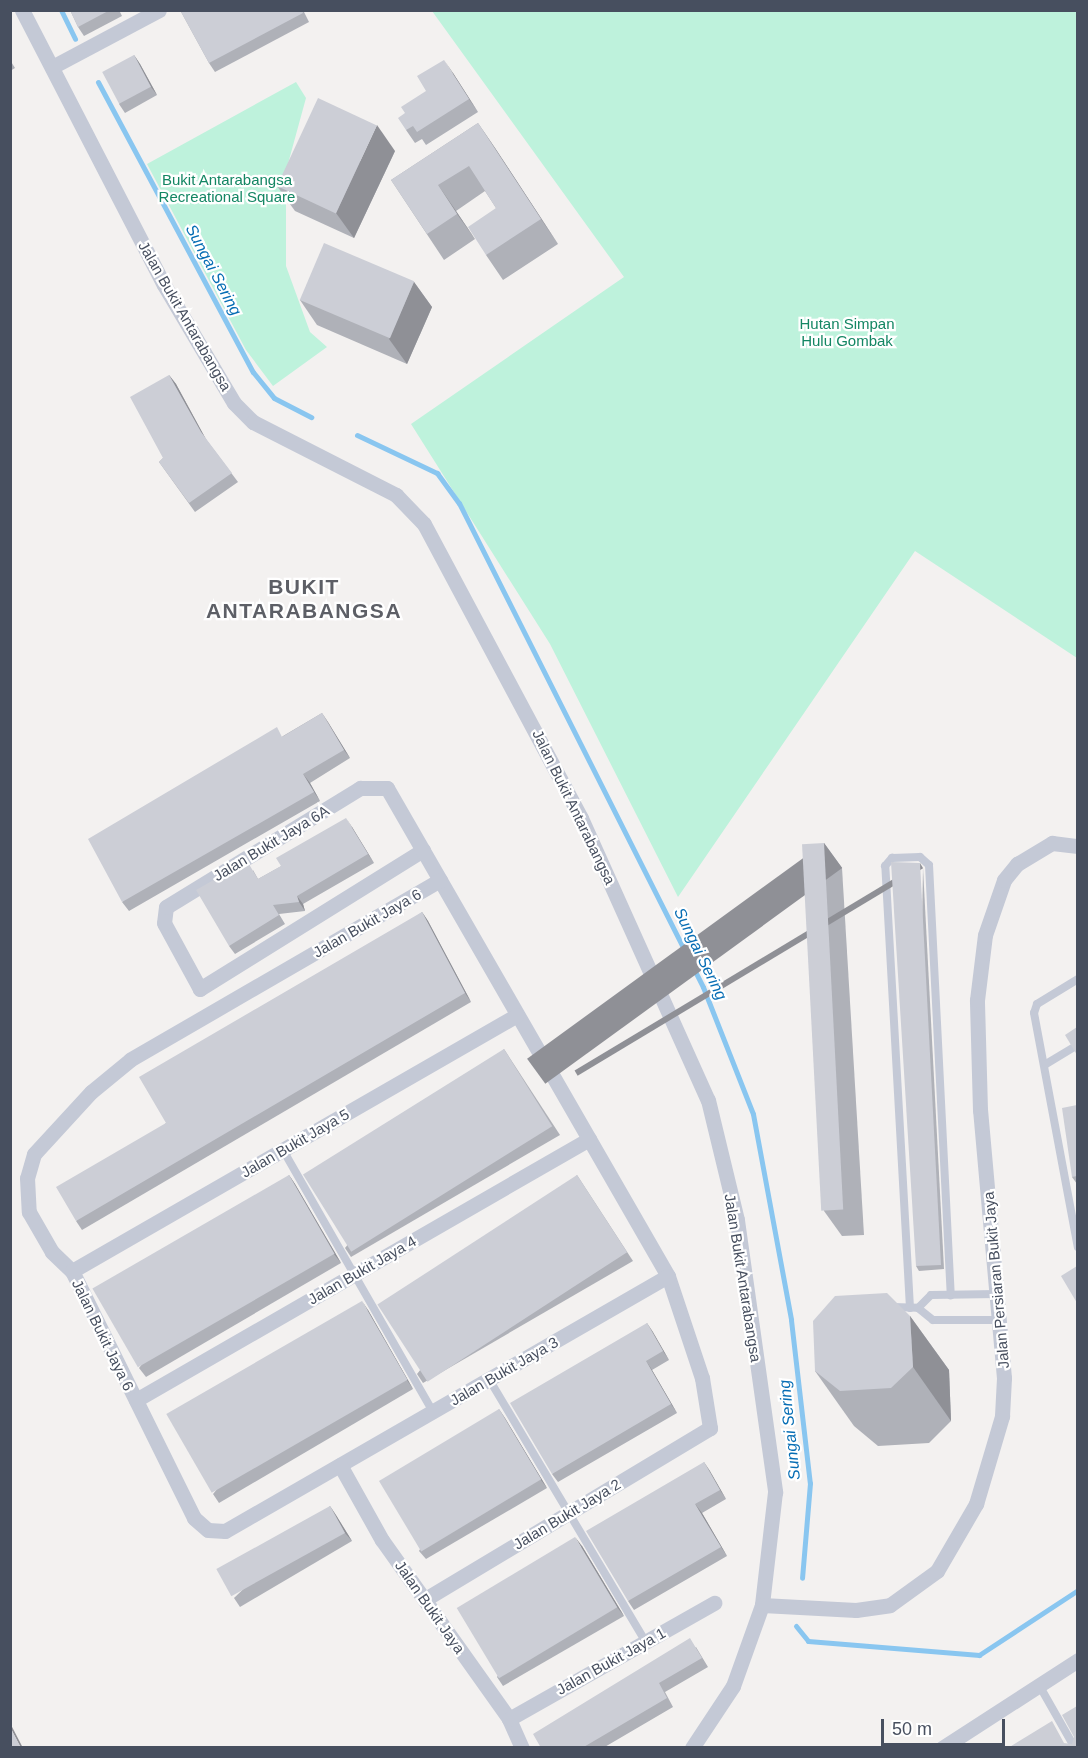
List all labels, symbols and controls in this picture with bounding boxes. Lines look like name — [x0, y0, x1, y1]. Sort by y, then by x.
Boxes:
park label: Bukit Antarabangsa Recreational Square — [159, 170, 295, 205]
water label: Sungai Sering — [181, 221, 245, 319]
street label: Jalan Bukit Antarabangsa — [134, 237, 236, 395]
park label: Hutan Simpan Hulu Gombak — [799, 314, 895, 349]
district label: BUKIT ANTARABANGSA — [206, 574, 402, 624]
street label: Jalan Bukit Antarabangsa — [528, 726, 620, 888]
street label: Jalan Bukit Jaya 6A — [210, 801, 332, 885]
street label: Jalan Bukit Jaya 6 — [310, 885, 424, 961]
water label: Sungai Sering — [669, 905, 731, 1003]
street label: Jalan Bukit Jaya 5 — [238, 1105, 352, 1181]
street label: Jalan Persiaran Bukit Jaya — [979, 1191, 1013, 1369]
street label: Jalan Bukit Antarabangsa — [721, 1192, 765, 1364]
street label: Jalan Bukit Jaya 4 — [305, 1232, 419, 1308]
street label: Jalan Bukit Jaya 6 — [68, 1276, 138, 1394]
street label: Jalan Bukit Jaya 3 — [447, 1333, 561, 1409]
water label: Sungai Sering — [775, 1379, 805, 1481]
street label: Jalan Bukit Jaya 2 — [510, 1475, 624, 1553]
street label: Jalan Bukit Jaya — [391, 1557, 469, 1657]
street label: Jalan Bukit Jaya 1 — [553, 1624, 669, 1698]
scale bar — [884, 1707, 1008, 1745]
text: 50 m — [892, 1719, 932, 1739]

